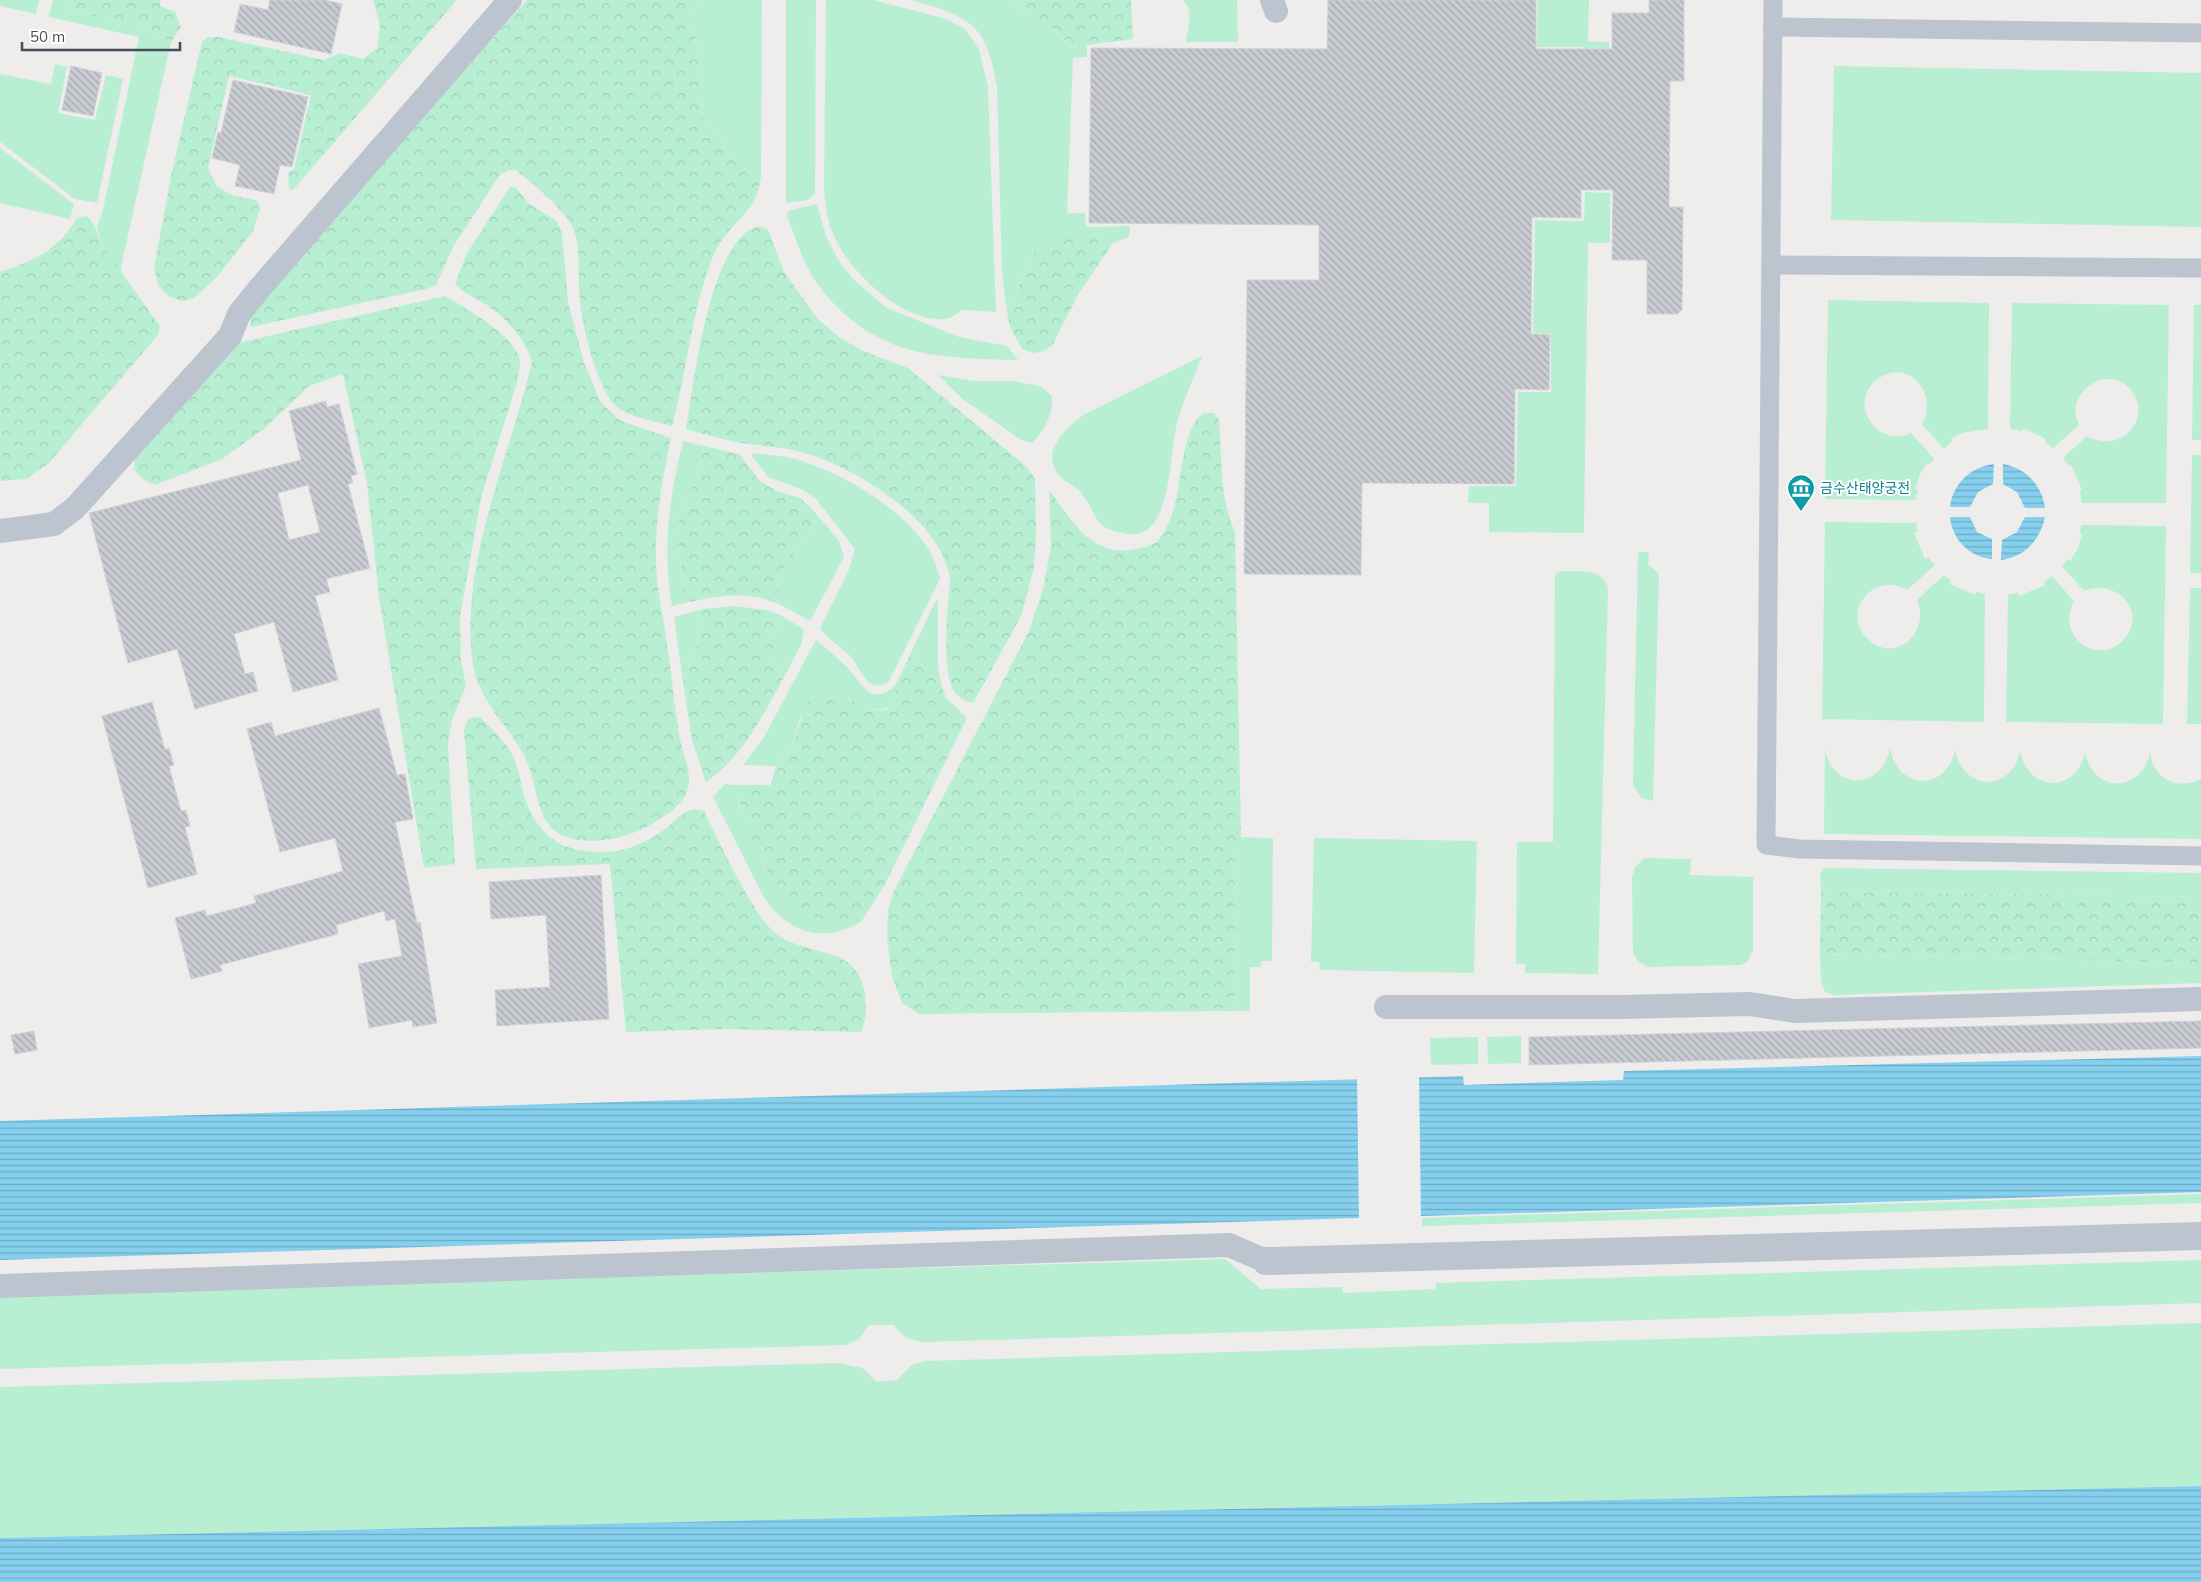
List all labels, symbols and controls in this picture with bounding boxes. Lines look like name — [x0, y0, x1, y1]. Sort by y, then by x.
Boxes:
scale bar — [22, 20, 180, 52]
text: 50 m — [30, 27, 65, 46]
museum icon: 금수산태양궁전 — [1786, 473, 1816, 512]
place label: 금수산태양궁전 — [1820, 479, 1910, 497]

